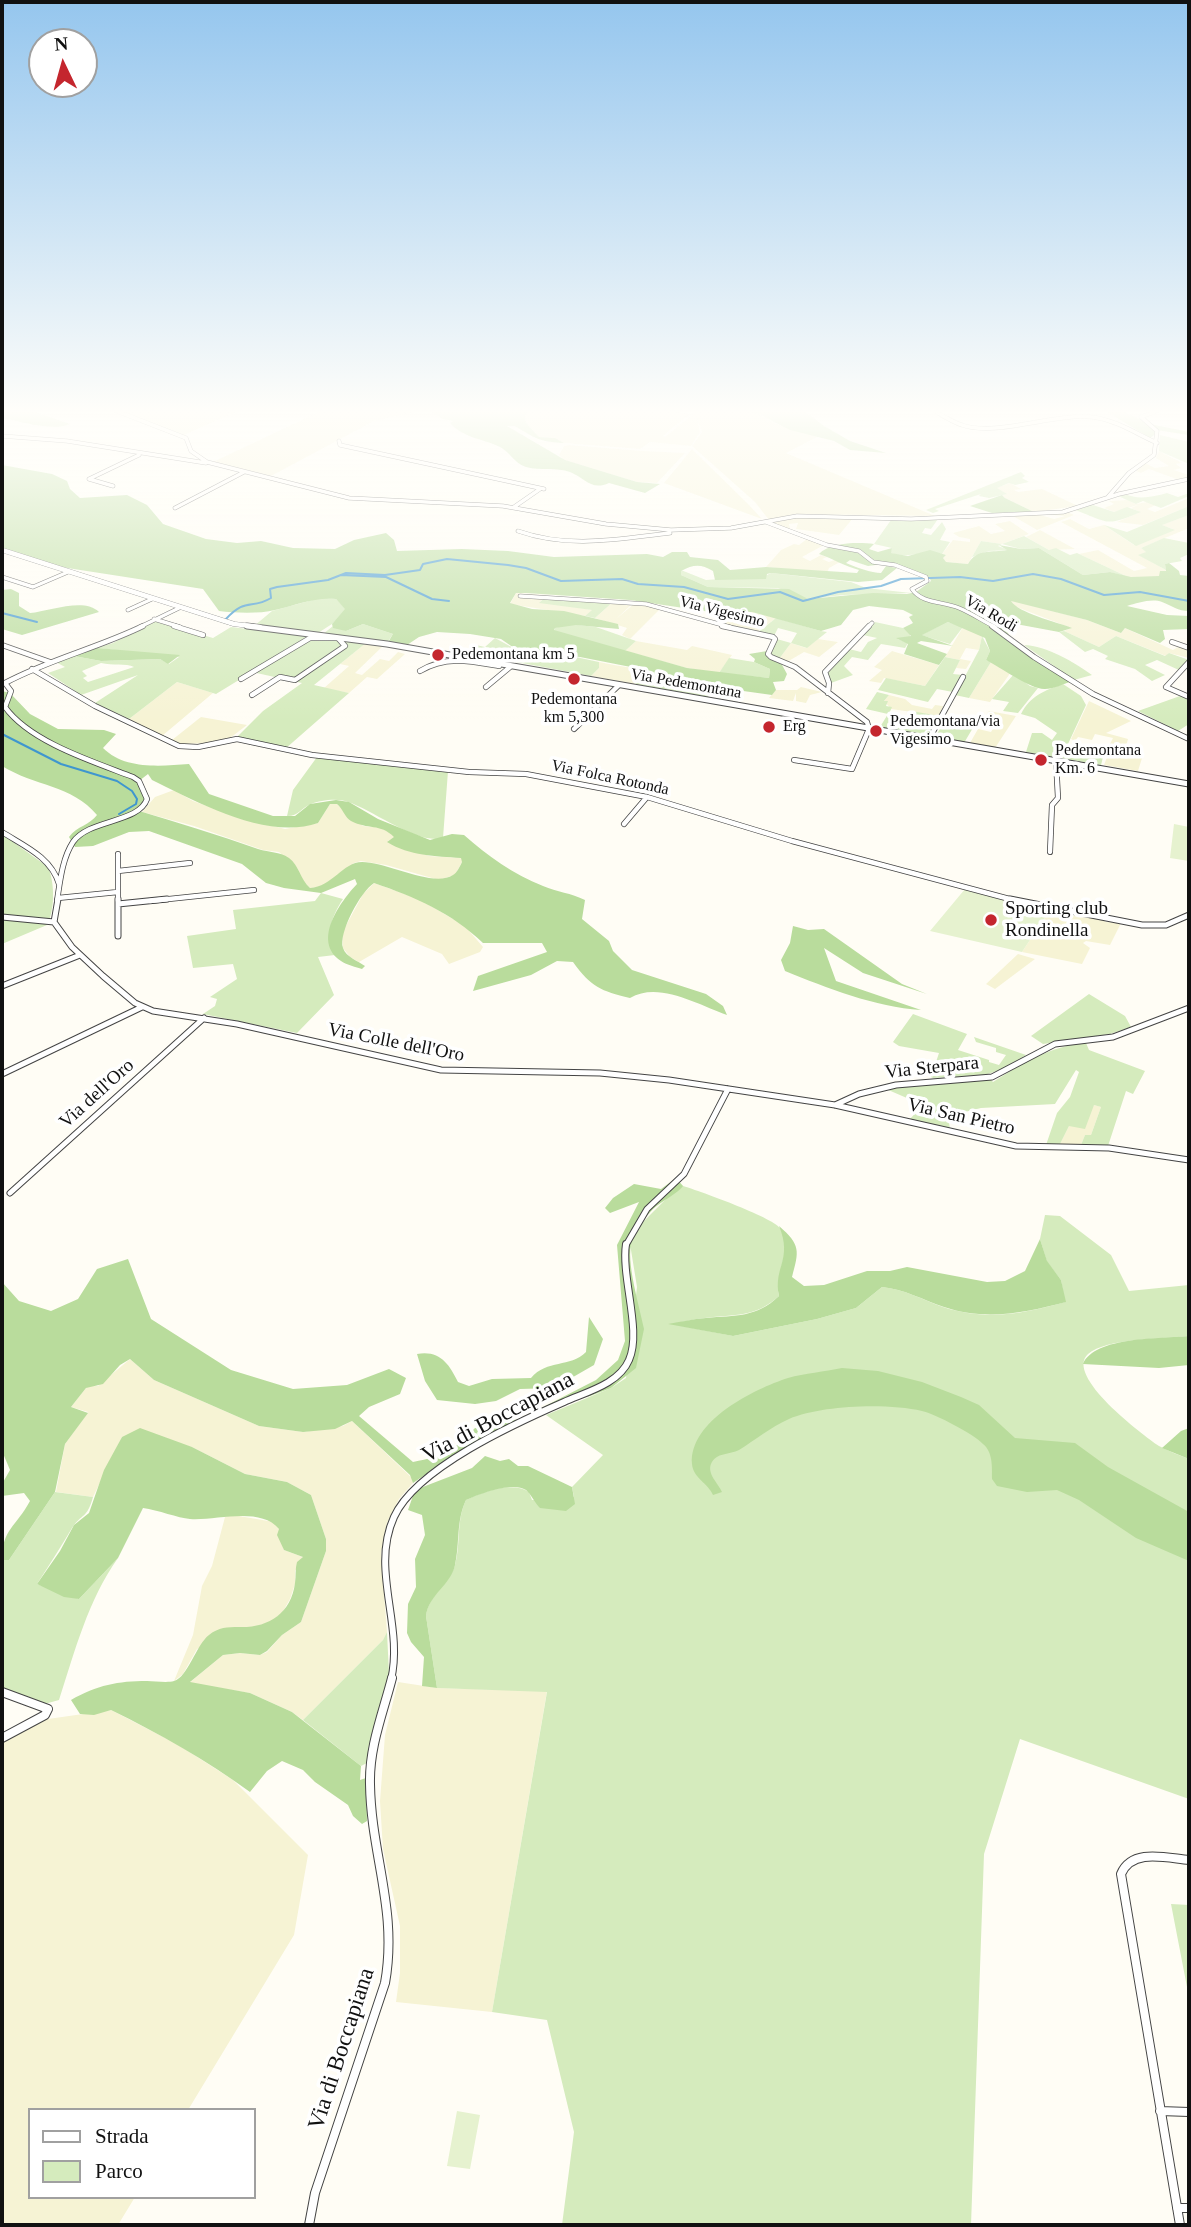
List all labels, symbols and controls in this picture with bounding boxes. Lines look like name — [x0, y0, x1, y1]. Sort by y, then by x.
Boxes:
north arrow — [28, 28, 98, 98]
text: N — [54, 33, 69, 55]
street label: Via Rodi — [961, 591, 1021, 637]
street label: Via Vigesimo — [677, 592, 767, 632]
place label: Pedemontana km 5 — [452, 645, 575, 665]
marker: Pedemontana km 5 — [430, 647, 446, 663]
street label: Via Pedemontana — [629, 665, 743, 703]
marker: Pedemontana km 5,300 — [566, 671, 582, 687]
place label: Pedemontana km 5,300 — [531, 690, 617, 728]
place label: Pedemontana/via Vigesimo — [890, 712, 1000, 750]
place label: Erg — [783, 717, 806, 737]
marker: Erg — [761, 719, 777, 735]
marker: Pedemontana/via Vigesimo — [868, 723, 884, 739]
place label: Pedemontana Km. 6 — [1055, 741, 1141, 779]
marker: Pedemontana Km. 6 — [1033, 752, 1049, 768]
street label: Via Folca Rotonda — [549, 756, 671, 800]
place label: Sporting club Rondinella — [1005, 898, 1108, 942]
marker: Sporting club Rondinella — [983, 912, 999, 928]
street label: Via Colle dell'Oro — [326, 1019, 466, 1067]
street label: Via Sterpara — [884, 1052, 980, 1084]
street label: Via dell'Oro — [55, 1055, 139, 1133]
street label: Via San Pietro — [905, 1094, 1017, 1140]
street label: Via di Boccapiana — [417, 1366, 579, 1470]
street label: Via di Boccapiana — [303, 1965, 381, 2133]
legend — [28, 2108, 256, 2199]
text: Strada — [95, 2124, 149, 2148]
text: Parco — [95, 2159, 143, 2183]

